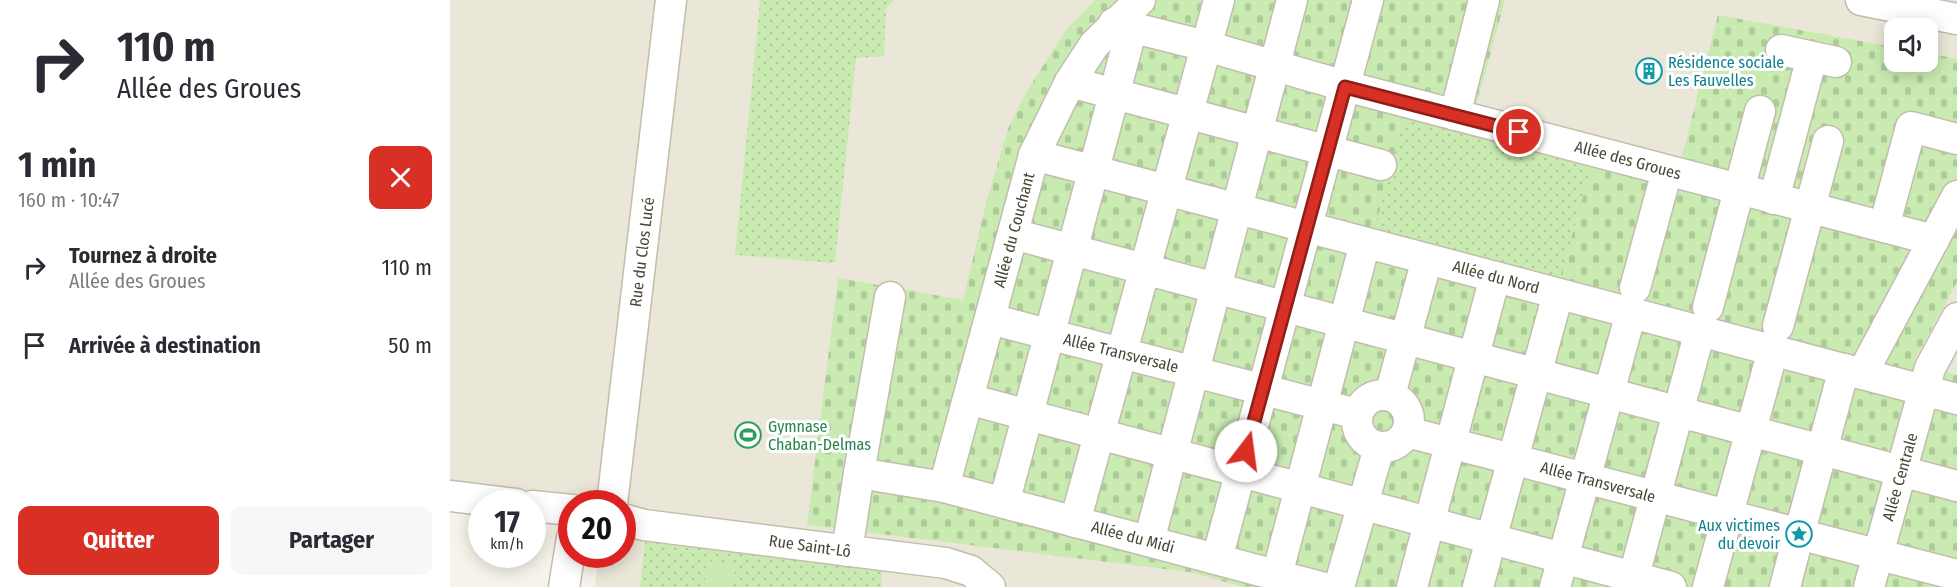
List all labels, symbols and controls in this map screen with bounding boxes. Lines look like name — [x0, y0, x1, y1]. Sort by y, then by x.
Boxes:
map controls — [1884, 18, 1938, 72]
button: sound — [1884, 18, 1938, 72]
text: 110 m — [117, 22, 216, 72]
icon: right — [18, 24, 96, 102]
place label: Résidence sociale Les Fauvelles — [1668, 53, 1784, 90]
building icon: Résidence sociale Les Fauvelles — [1634, 56, 1664, 86]
text: Allée des Groues — [117, 73, 301, 105]
pin — [1493, 106, 1544, 157]
icon: arrive — [1502, 115, 1535, 148]
street label: Allée des Groues — [1573, 137, 1683, 183]
text: 1 min — [18, 143, 96, 187]
button: close — [369, 146, 432, 209]
street label: Allée du Couchant — [989, 170, 1039, 290]
text: 160 m · 10:47 — [18, 188, 120, 212]
street label: Rue du Clos Lucé — [626, 196, 658, 308]
text: Tournez à droite — [69, 242, 217, 269]
icon: right — [18, 251, 51, 284]
text: 110 m — [382, 254, 432, 281]
street label: Allée du Nord — [1451, 256, 1541, 298]
text: Allée des Groues — [69, 269, 206, 293]
icon: arrive — [18, 329, 51, 362]
street label: Allée Transversale — [1061, 330, 1181, 377]
text: Arrivée à destination — [69, 332, 261, 359]
text: 50 m — [388, 332, 432, 359]
place label: Gymnase Chaban-Delmas — [768, 417, 871, 454]
position arrow — [1214, 419, 1278, 483]
sports icon: Gymnase Chaban-Delmas — [733, 420, 763, 450]
street label: Allée Centrale — [1878, 431, 1922, 523]
street label: Allée Transversale — [1539, 458, 1658, 506]
speed limit sign: 20 — [558, 490, 636, 568]
text: 17 — [494, 504, 520, 540]
button: Quitter — [18, 506, 219, 575]
button: Partager — [231, 506, 432, 575]
place label: Aux victimes du devoir — [1698, 516, 1780, 553]
street label: Allée du Midi — [1089, 517, 1177, 557]
place icon: Aux victimes du devoir — [1784, 519, 1814, 549]
street label: Rue Saint-Lô — [768, 531, 852, 561]
text: km/h — [490, 535, 524, 553]

